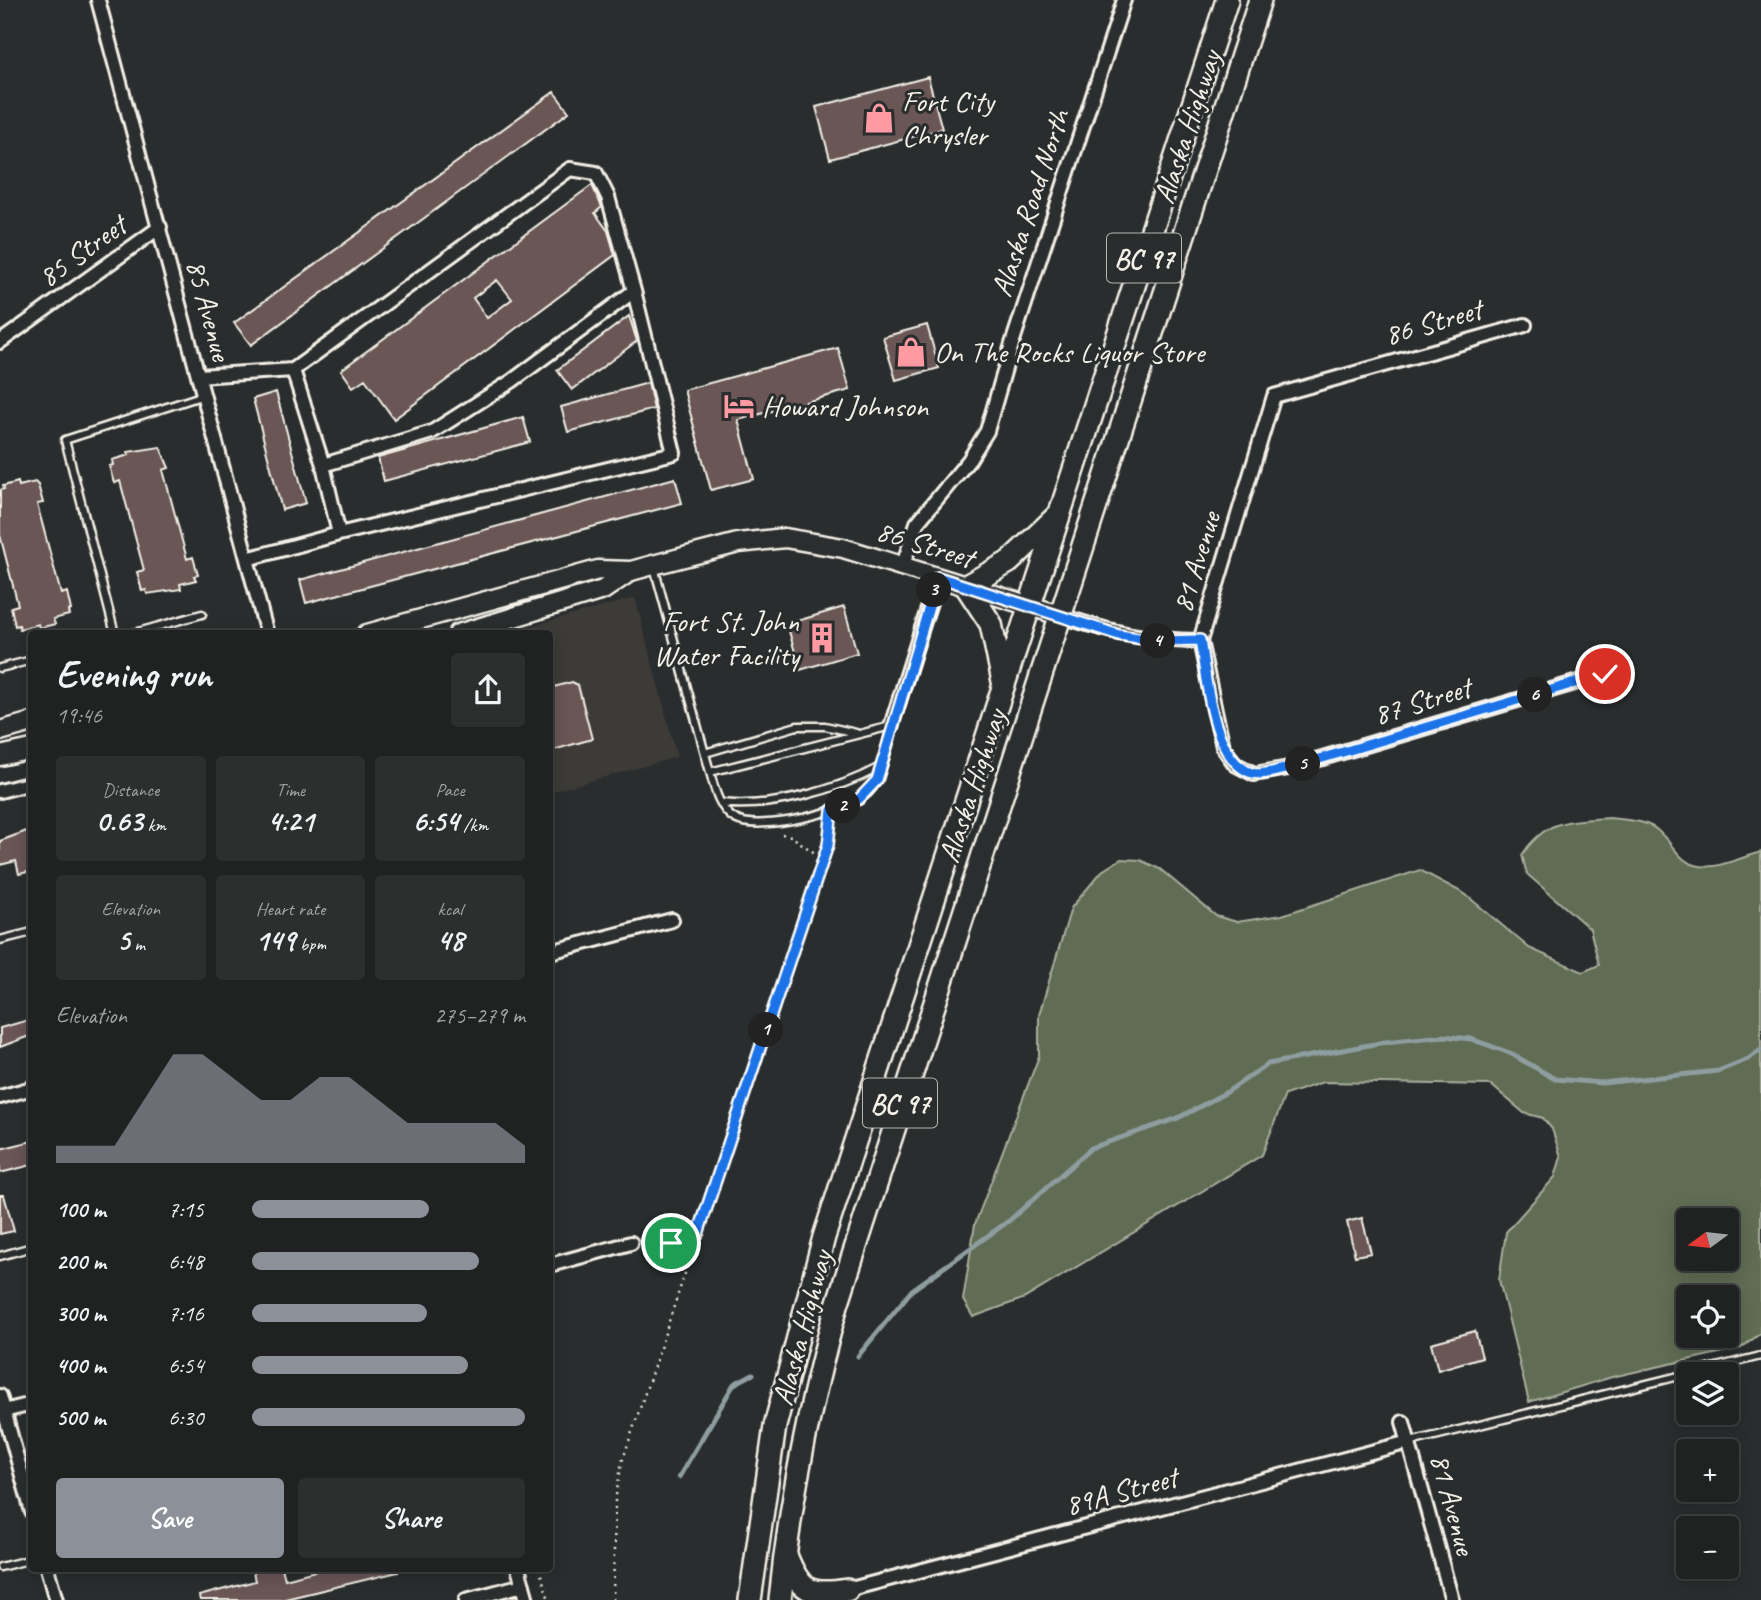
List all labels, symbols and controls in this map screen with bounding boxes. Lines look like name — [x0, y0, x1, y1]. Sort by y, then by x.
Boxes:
street label: Alaska Highway — [1144, 43, 1230, 208]
place label: Fort City Chrysler — [902, 82, 997, 154]
shop icon: Fort City Chrysler — [862, 101, 896, 135]
street label: Alaska Road North — [982, 103, 1079, 301]
street label: 85 Street — [31, 204, 137, 296]
road number: BC 97 — [1107, 233, 1181, 282]
street label: 85 Avenue — [177, 255, 241, 367]
street label: 86 Street — [1380, 289, 1490, 354]
place label: On The Rocks Liquor Store — [934, 333, 1207, 371]
shop icon: On The Rocks Liquor Store — [894, 335, 928, 369]
place label: Howard Johnson — [762, 387, 930, 425]
hotel icon: Howard Johnson — [722, 389, 756, 423]
street label: 81 Avenue — [1163, 505, 1230, 617]
street label: 86 Street — [872, 511, 982, 578]
pin: 3 — [916, 572, 951, 608]
text: 3 — [929, 577, 938, 601]
place label: Fort St. John Water Facility — [654, 602, 802, 674]
building icon: Fort St. John Water Facility — [805, 621, 839, 655]
pin: 4 — [1140, 624, 1176, 658]
text: 4 — [1153, 628, 1162, 652]
pin — [1575, 644, 1635, 704]
text: Evening run — [56, 651, 212, 698]
button: share — [451, 653, 525, 727]
icon: check — [1586, 655, 1624, 693]
street label: 87 Street — [1369, 667, 1479, 734]
pin: 6 — [1518, 678, 1552, 712]
text: 6 — [1530, 682, 1539, 706]
text: 19:46 — [56, 701, 102, 730]
street label: Alaska Highway — [929, 702, 1015, 867]
pin: 5 — [1286, 746, 1320, 782]
text: 5 — [1298, 751, 1307, 775]
text: Distance — [102, 778, 159, 802]
text: Time — [276, 778, 305, 802]
text: Pace — [436, 778, 465, 802]
pin: 2 — [826, 788, 860, 824]
text: 2 — [838, 793, 847, 817]
text: 0.63 — [96, 802, 143, 840]
text: 4:21 — [267, 802, 314, 840]
text: 6:54 — [412, 802, 459, 840]
text: km — [143, 813, 166, 837]
text: /km — [459, 813, 488, 837]
text: Elevation — [102, 897, 160, 921]
text: Heart rate — [256, 897, 325, 921]
text: kcal — [438, 897, 463, 921]
text: 5 — [117, 921, 130, 959]
text: 149 — [255, 921, 295, 959]
text: 48 — [437, 921, 464, 959]
text: m — [130, 932, 145, 956]
text: bpm — [295, 932, 326, 956]
text: Elevation — [56, 1001, 127, 1030]
text: 275–279 m — [434, 1001, 525, 1030]
pin: 1 — [748, 1012, 784, 1048]
text: 1 — [761, 1017, 770, 1041]
road number: BC 97 — [863, 1078, 937, 1128]
text: 100 m — [56, 1195, 106, 1224]
text: 7:15 — [168, 1195, 204, 1224]
north arrow — [1676, 1208, 1740, 1270]
map controls — [1676, 1208, 1739, 1579]
pin — [641, 1213, 701, 1273]
icon: arrive — [652, 1224, 690, 1262]
street label: Alaska Highway — [763, 1244, 842, 1410]
text: 200 m — [56, 1247, 106, 1276]
text: 6:48 — [168, 1247, 204, 1276]
button: locate — [1676, 1285, 1739, 1348]
text: 300 m — [56, 1299, 106, 1328]
text: 7:16 — [168, 1299, 204, 1328]
text: 400 m — [56, 1351, 106, 1380]
text: 6:54 — [168, 1351, 204, 1380]
button: layers — [1676, 1362, 1739, 1425]
text: 500 m — [56, 1403, 105, 1432]
text: 6:30 — [168, 1403, 204, 1432]
button: + — [1676, 1439, 1739, 1502]
street label: 81 Avenue — [1421, 1449, 1485, 1561]
street label: 89A Street — [1061, 1457, 1185, 1524]
button: Save — [56, 1478, 284, 1558]
button: Share — [298, 1478, 525, 1558]
button: − — [1676, 1516, 1739, 1579]

